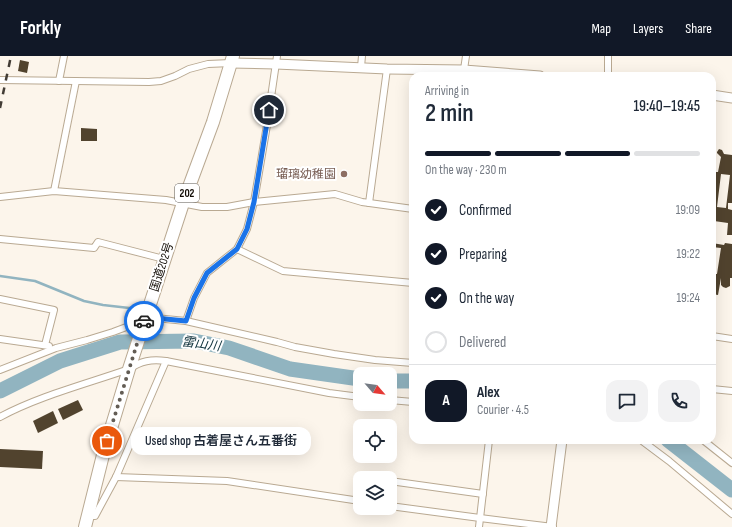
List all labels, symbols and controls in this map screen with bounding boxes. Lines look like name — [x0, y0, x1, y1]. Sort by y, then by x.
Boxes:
text: Forkly — [20, 17, 61, 40]
text: Map — [591, 20, 611, 37]
text: Layers — [633, 20, 663, 37]
text: Share — [685, 20, 712, 37]
text: Arriving in — [425, 83, 469, 99]
pin — [252, 93, 286, 127]
text: 19:40–19:45 — [633, 97, 700, 116]
text: 2 min — [425, 98, 474, 129]
icon: home — [258, 99, 280, 121]
text: On the way · 230 m — [425, 162, 507, 178]
place label: 瑠璃幼稚園 — [276, 167, 336, 182]
marker: 瑠璃幼稚園 — [339, 169, 349, 179]
road number: 202 — [175, 184, 199, 202]
icon: check — [425, 199, 447, 221]
text: Confirmed — [459, 201, 512, 220]
text: 19:09 — [676, 202, 700, 218]
street label: 国道202号 — [147, 240, 177, 294]
icon: check — [425, 243, 447, 265]
text: Preparing — [459, 245, 507, 264]
text: 19:22 — [677, 246, 700, 262]
icon: check — [425, 287, 447, 309]
text: On the way — [459, 289, 514, 308]
text: 19:24 — [677, 290, 700, 306]
courier — [124, 301, 164, 341]
icon: car — [133, 310, 155, 332]
water label: 雷山川 — [181, 333, 223, 355]
text: Delivered — [459, 333, 506, 352]
north arrow — [353, 367, 397, 411]
map controls — [353, 367, 397, 515]
button: chat — [606, 380, 648, 422]
button: phone — [658, 380, 700, 422]
text: Alex — [477, 383, 500, 402]
text: A — [442, 391, 450, 410]
text: Courier · 4.5 — [477, 402, 529, 418]
button: locate — [353, 419, 397, 463]
pin — [90, 424, 124, 458]
callout: Used shop 古着屋さん五番街 — [131, 427, 311, 455]
icon: bag — [96, 430, 118, 452]
text: Used shop 古着屋さん五番街 — [145, 433, 297, 449]
button: layers — [353, 471, 397, 515]

